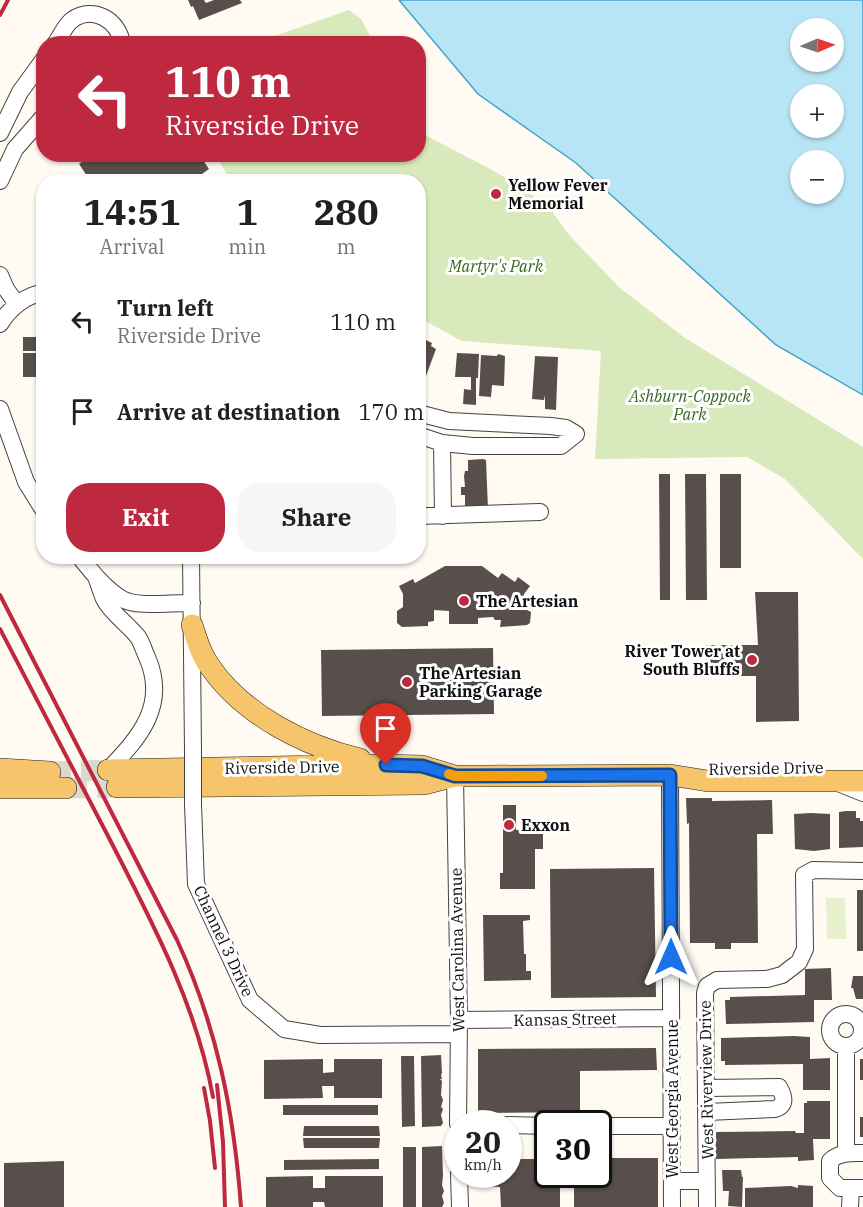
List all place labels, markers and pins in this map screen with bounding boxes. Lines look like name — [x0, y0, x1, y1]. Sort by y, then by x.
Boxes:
place label: Yellow Fever Memorial — [508, 175, 608, 213]
marker: Yellow Fever Memorial — [489, 187, 503, 201]
place label: The Artesian — [476, 591, 579, 611]
marker: The Artesian — [457, 594, 471, 608]
place label: River Tower at South Bluffs — [625, 641, 740, 679]
marker: River Tower at South Bluffs — [745, 653, 759, 667]
place label: The Artesian Parking Garage — [419, 663, 542, 701]
marker: The Artesian Parking Garage — [400, 675, 414, 689]
pin — [360, 703, 411, 765]
place label: Exxon — [521, 815, 570, 835]
marker: Exxon — [502, 818, 516, 832]

